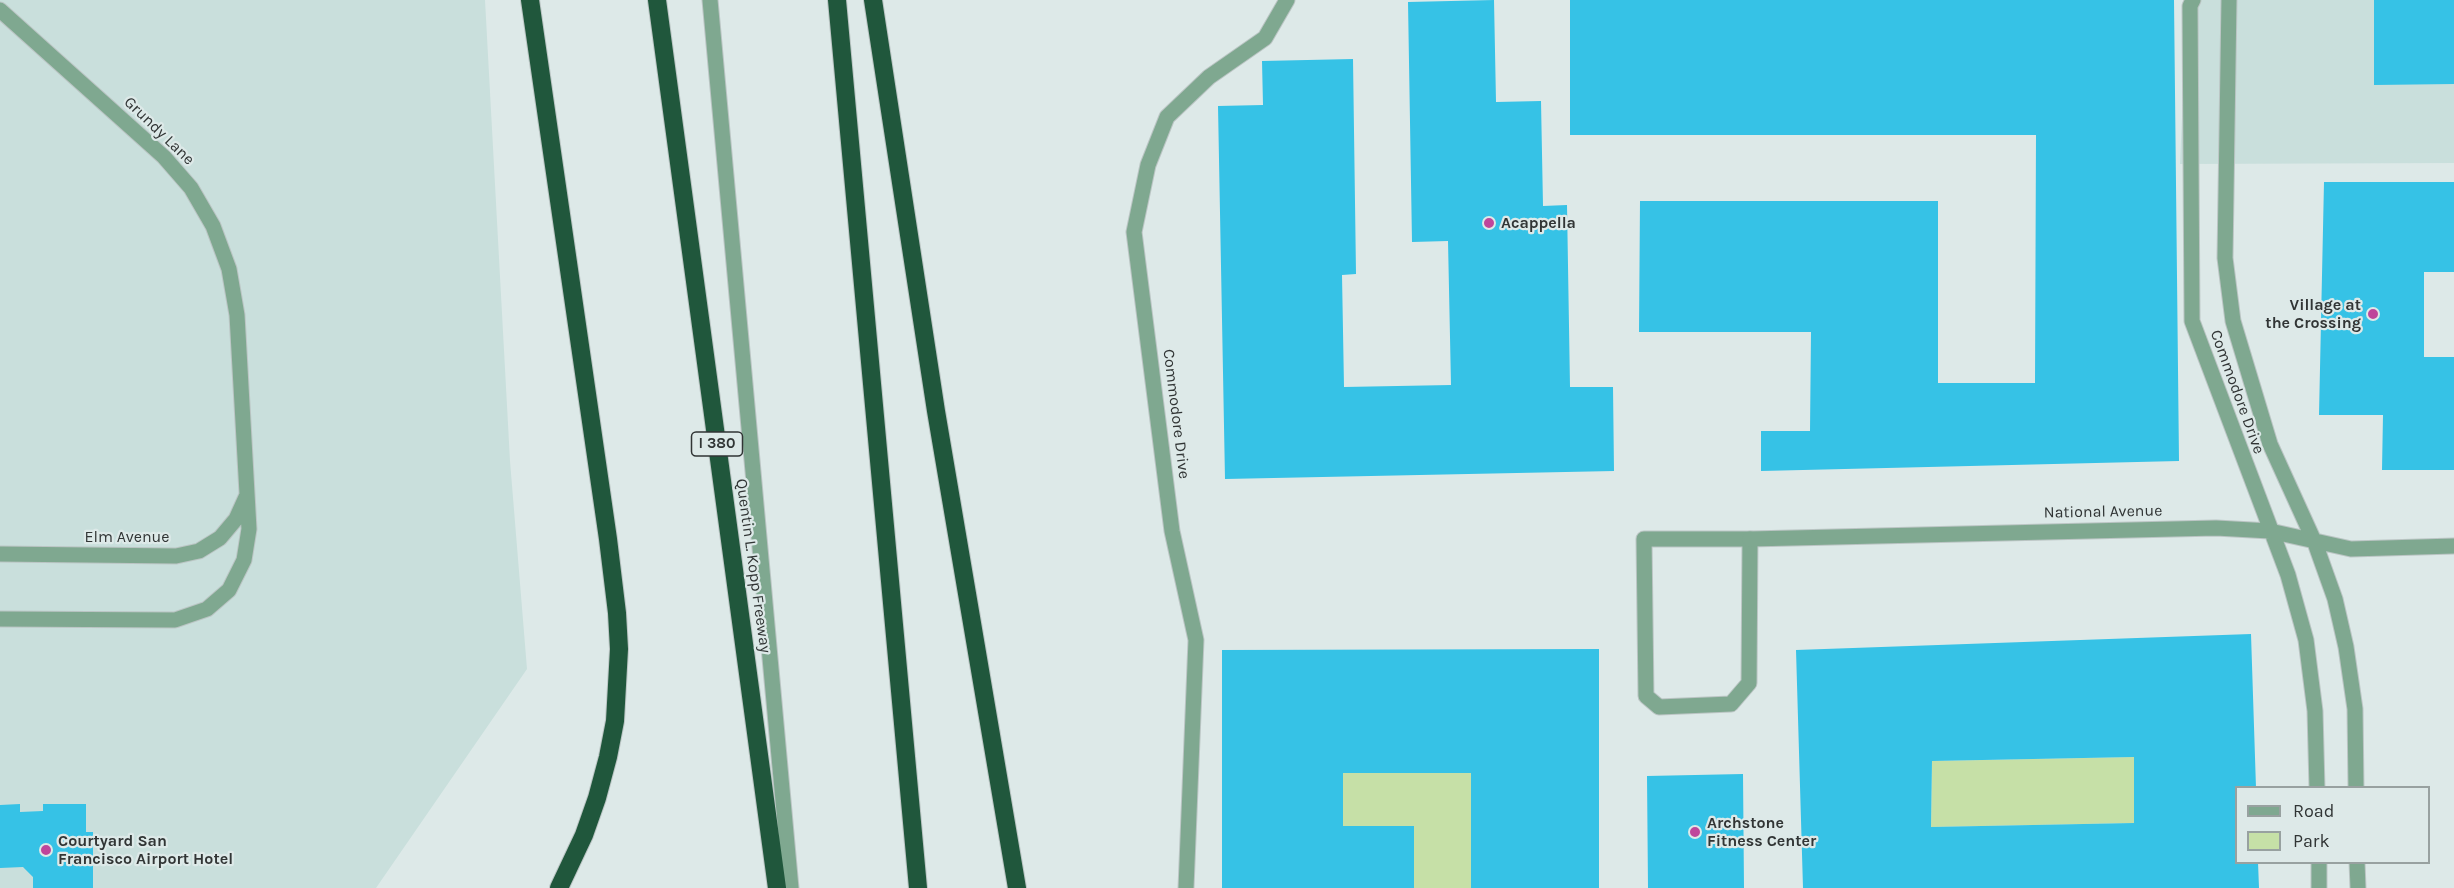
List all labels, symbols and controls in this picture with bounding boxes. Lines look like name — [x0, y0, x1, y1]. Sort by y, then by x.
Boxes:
street label: Grundy Lane — [120, 93, 198, 169]
place label: Acappella — [1501, 213, 1576, 233]
marker: Acappella — [1482, 216, 1496, 230]
place label: Village at the Crossing — [2265, 295, 2361, 333]
marker: Village at the Crossing — [2366, 307, 2380, 321]
street label: Commodore Drive — [2206, 327, 2268, 457]
street label: Commodore Drive — [1159, 348, 1193, 480]
road number: I 380 — [692, 432, 742, 456]
street label: Quentin L. Kopp Freeway — [731, 478, 775, 654]
street label: National Avenue — [2044, 501, 2162, 523]
street label: Elm Avenue — [85, 527, 169, 547]
legend — [2235, 786, 2430, 864]
text: Road — [2293, 800, 2334, 822]
place label: Archstone Fitness Center — [1707, 813, 1816, 851]
marker: Archstone Fitness Center — [1688, 825, 1702, 839]
text: Park — [2293, 830, 2330, 852]
place label: Courtyard San Francisco Airport Hotel — [58, 831, 233, 869]
marker: Courtyard San Francisco Airport Hotel — [39, 843, 53, 857]

